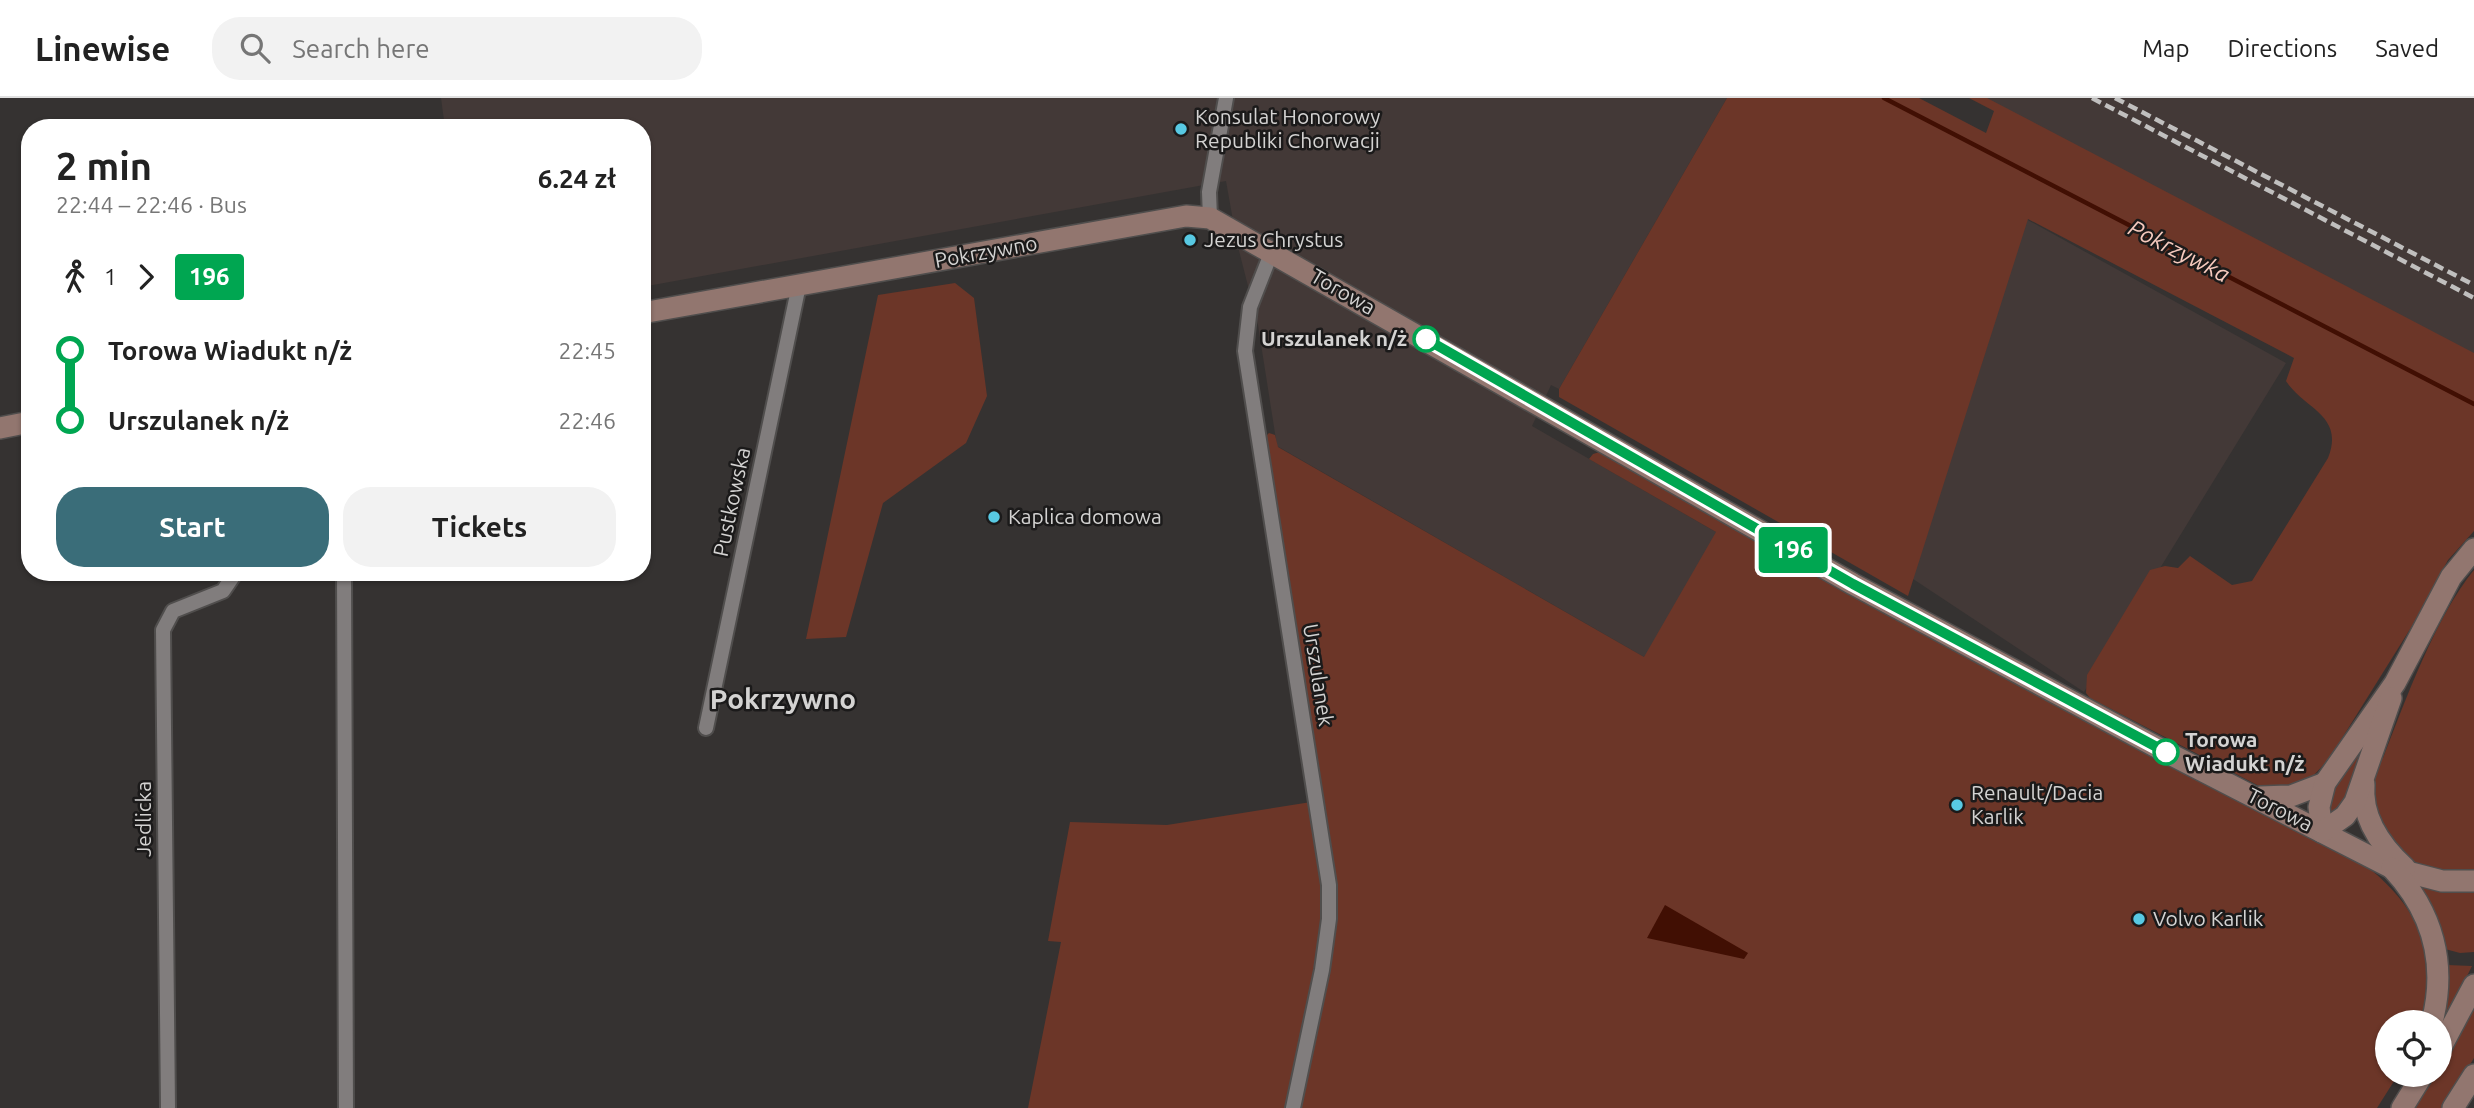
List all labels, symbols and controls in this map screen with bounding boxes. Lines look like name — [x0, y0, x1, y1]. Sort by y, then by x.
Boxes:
search box — [212, 17, 702, 80]
icon: search — [236, 29, 274, 67]
text: Linewise — [35, 30, 170, 67]
text: Search here — [292, 34, 430, 63]
text: Map — [2142, 35, 2189, 62]
text: Directions — [2227, 35, 2337, 62]
text: Saved — [2375, 35, 2439, 62]
place label: Konsulat Honorowy Republiki Chorwacji — [1195, 104, 1381, 152]
marker: Konsulat Honorowy Republiki Chorwacji — [1173, 121, 1189, 137]
text: 2 min — [56, 145, 152, 187]
text: 6.24 zł — [538, 164, 616, 193]
text: 22:44 – 22:46 · Bus — [56, 192, 247, 217]
water label: Pokrzywka — [2125, 215, 2234, 287]
place label: Jezus Chrystus — [1204, 227, 1343, 251]
street label: Pokrzywno — [933, 230, 1039, 272]
marker: Jezus Chrystus — [1182, 232, 1198, 248]
icon: walk — [56, 258, 94, 296]
icon: forward — [127, 258, 165, 296]
text: 196 — [189, 263, 230, 290]
street label: Torowa — [1307, 263, 1380, 319]
text: 1 — [104, 264, 117, 289]
place label: Urszulanek n/ż — [1261, 326, 1407, 350]
marker: Urszulanek n/ż — [1413, 326, 1439, 352]
text: Torowa Wiadukt n/ż — [108, 336, 352, 365]
text: 22:45 — [558, 338, 616, 363]
text: Urszulanek n/ż — [108, 406, 289, 435]
text: 22:46 — [558, 408, 616, 433]
street label: Pustkowska — [708, 445, 754, 559]
button: Start — [56, 487, 329, 567]
button: Tickets — [343, 487, 616, 567]
place label: Kaplica domowa — [1008, 504, 1162, 528]
marker: Kaplica domowa — [986, 509, 1002, 525]
line badge: 196 — [1753, 527, 1833, 573]
text: 196 — [1773, 536, 1813, 563]
street label: Urszulanek — [1299, 622, 1339, 728]
district label: Pokrzywno — [710, 683, 856, 714]
place label: Torowa Wiadukt n/ż — [2185, 727, 2305, 775]
marker: Torowa Wiadukt n/ż — [2153, 739, 2179, 765]
place label: Renault/Dacia Karlik — [1971, 780, 2103, 828]
street label: Jedlicka — [131, 781, 155, 857]
street label: Torowa — [2244, 782, 2317, 836]
marker: Renault/Dacia Karlik — [1949, 797, 1965, 813]
place label: Volvo Karlik — [2153, 906, 2264, 930]
marker: Volvo Karlik — [2131, 911, 2147, 927]
map controls — [2375, 1010, 2452, 1087]
button: locate — [2375, 1010, 2452, 1087]

